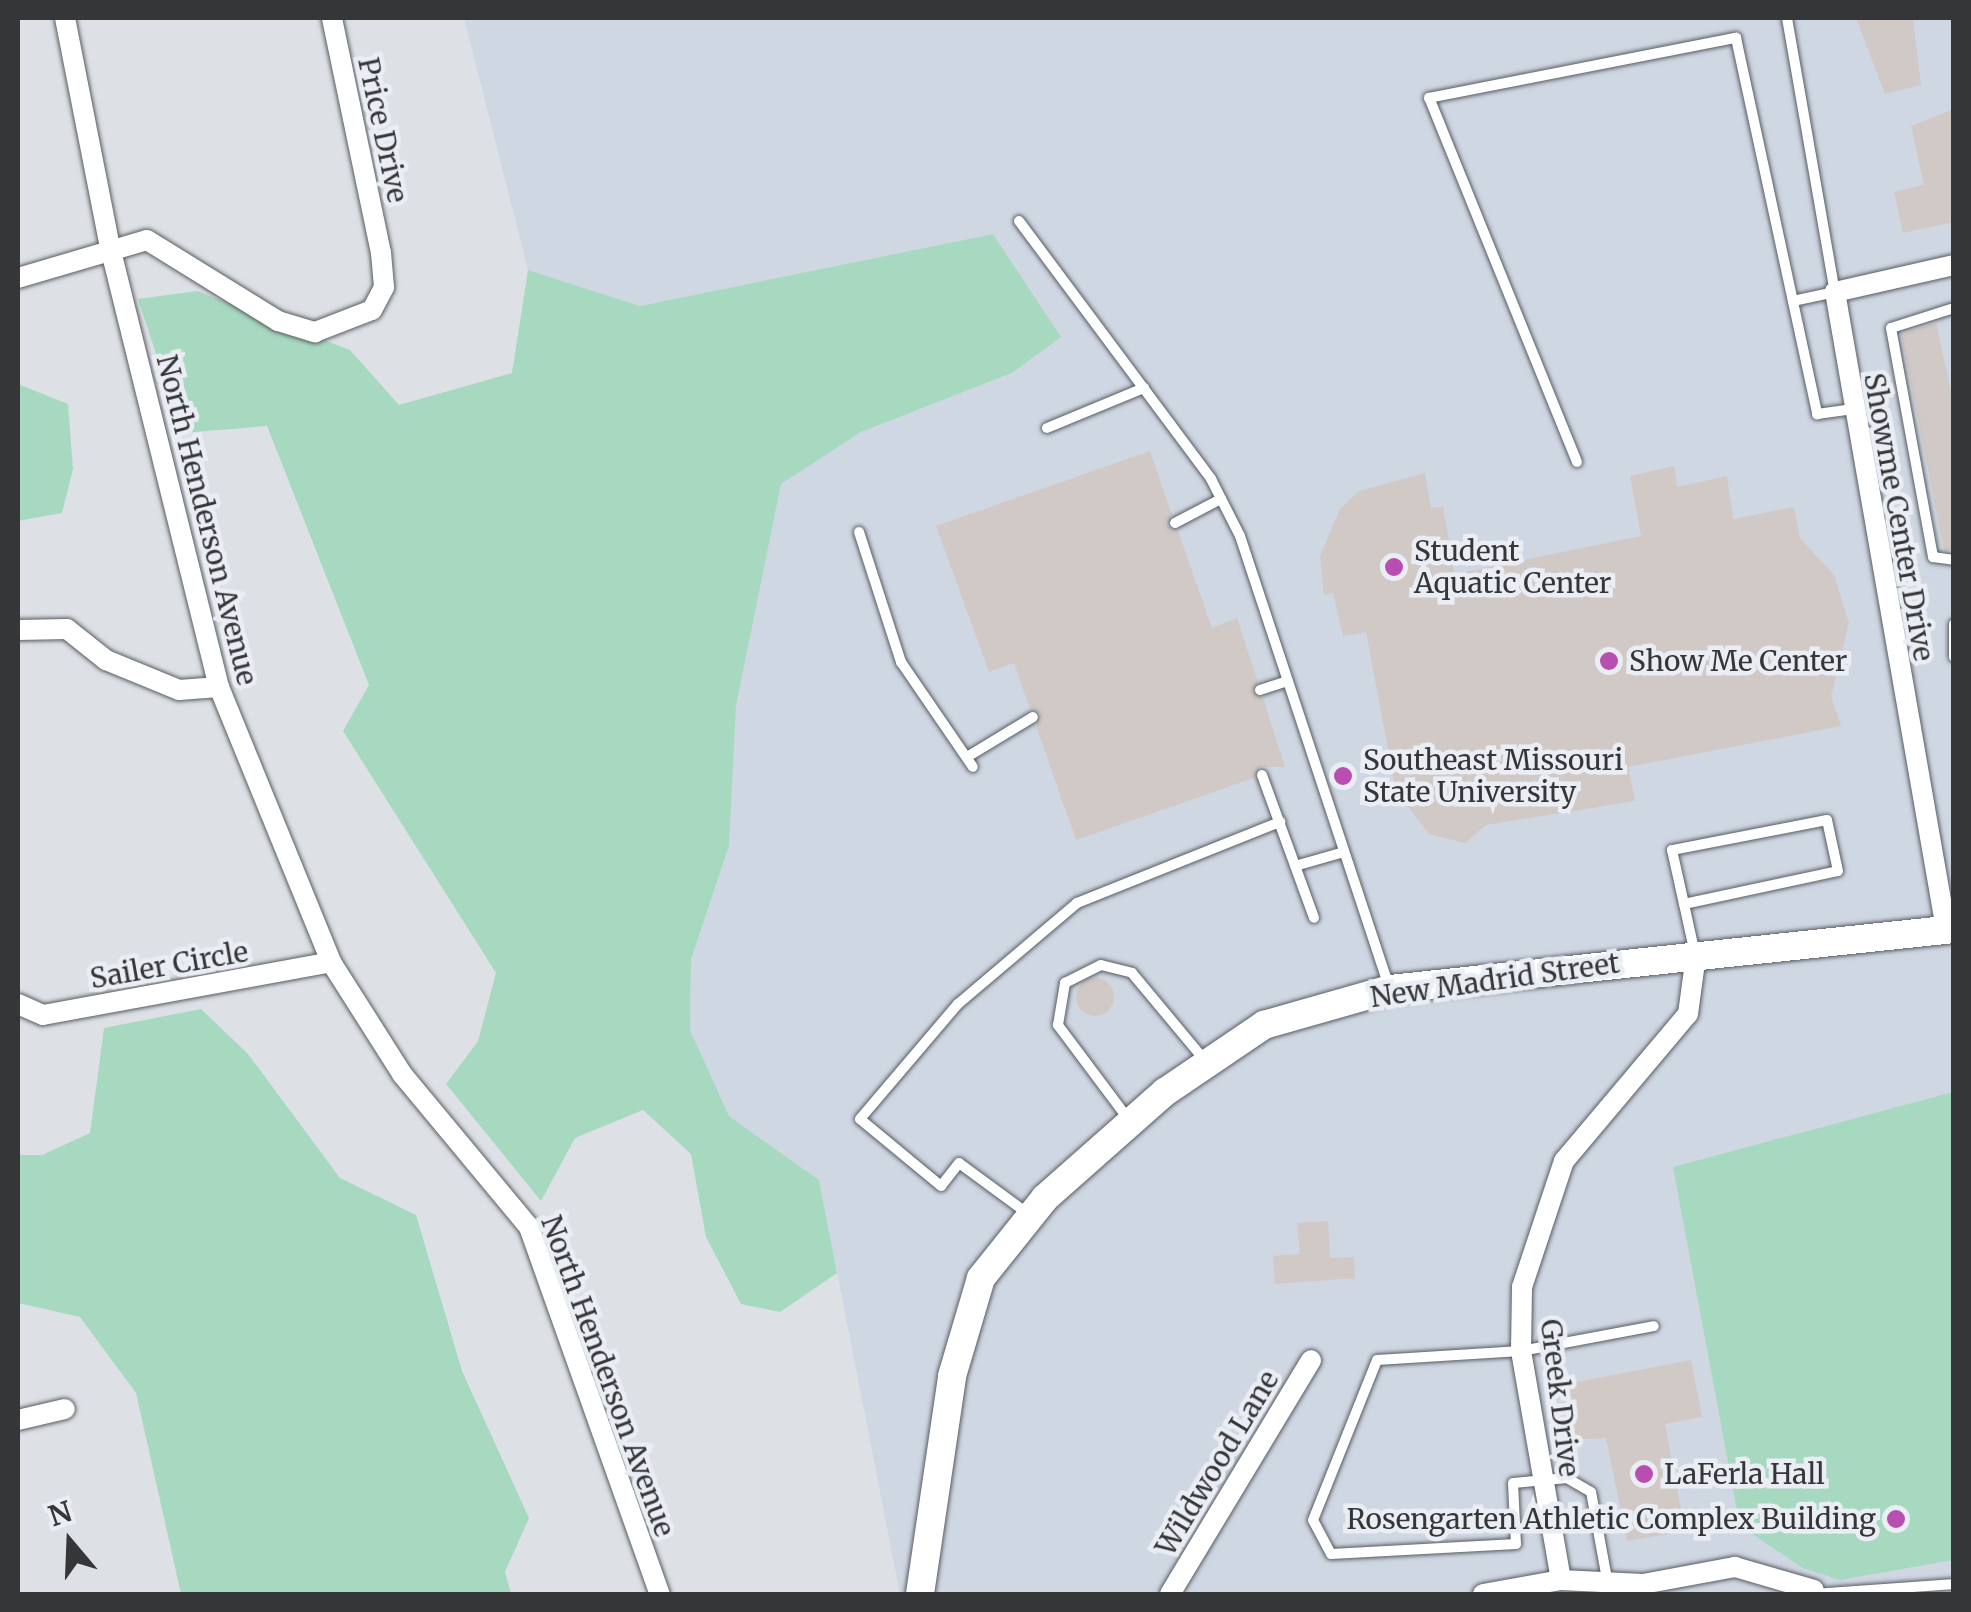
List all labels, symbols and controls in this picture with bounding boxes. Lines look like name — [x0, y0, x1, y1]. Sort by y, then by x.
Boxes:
street label: Price Drive — [351, 54, 415, 206]
street label: North Henderson Avenue — [150, 352, 264, 688]
street label: Showme Center Drive — [1857, 370, 1941, 664]
place label: Student Aquatic Center — [1414, 534, 1611, 600]
marker: Student Aquatic Center — [1383, 556, 1405, 578]
place label: Show Me Center — [1629, 644, 1847, 678]
marker: Show Me Center — [1598, 650, 1620, 672]
place label: Southeast Missouri State University — [1363, 743, 1623, 809]
marker: Southeast Missouri State University — [1332, 765, 1354, 787]
street label: Sailer Circle — [87, 935, 251, 995]
street label: New Madrid Street — [1368, 946, 1622, 1014]
street label: North Henderson Avenue — [534, 1211, 682, 1541]
street label: Greek Drive — [1534, 1317, 1586, 1479]
street label: Wildwood Lane — [1149, 1364, 1285, 1562]
place label: LaFerla Hall — [1664, 1457, 1825, 1491]
marker: LaFerla Hall — [1633, 1463, 1655, 1485]
north arrow — [20, 1492, 120, 1592]
text: N — [44, 1493, 77, 1534]
place label: Rosengarten Athletic Complex Building — [1346, 1502, 1876, 1536]
marker: Rosengarten Athletic Complex Building — [1885, 1508, 1907, 1530]

